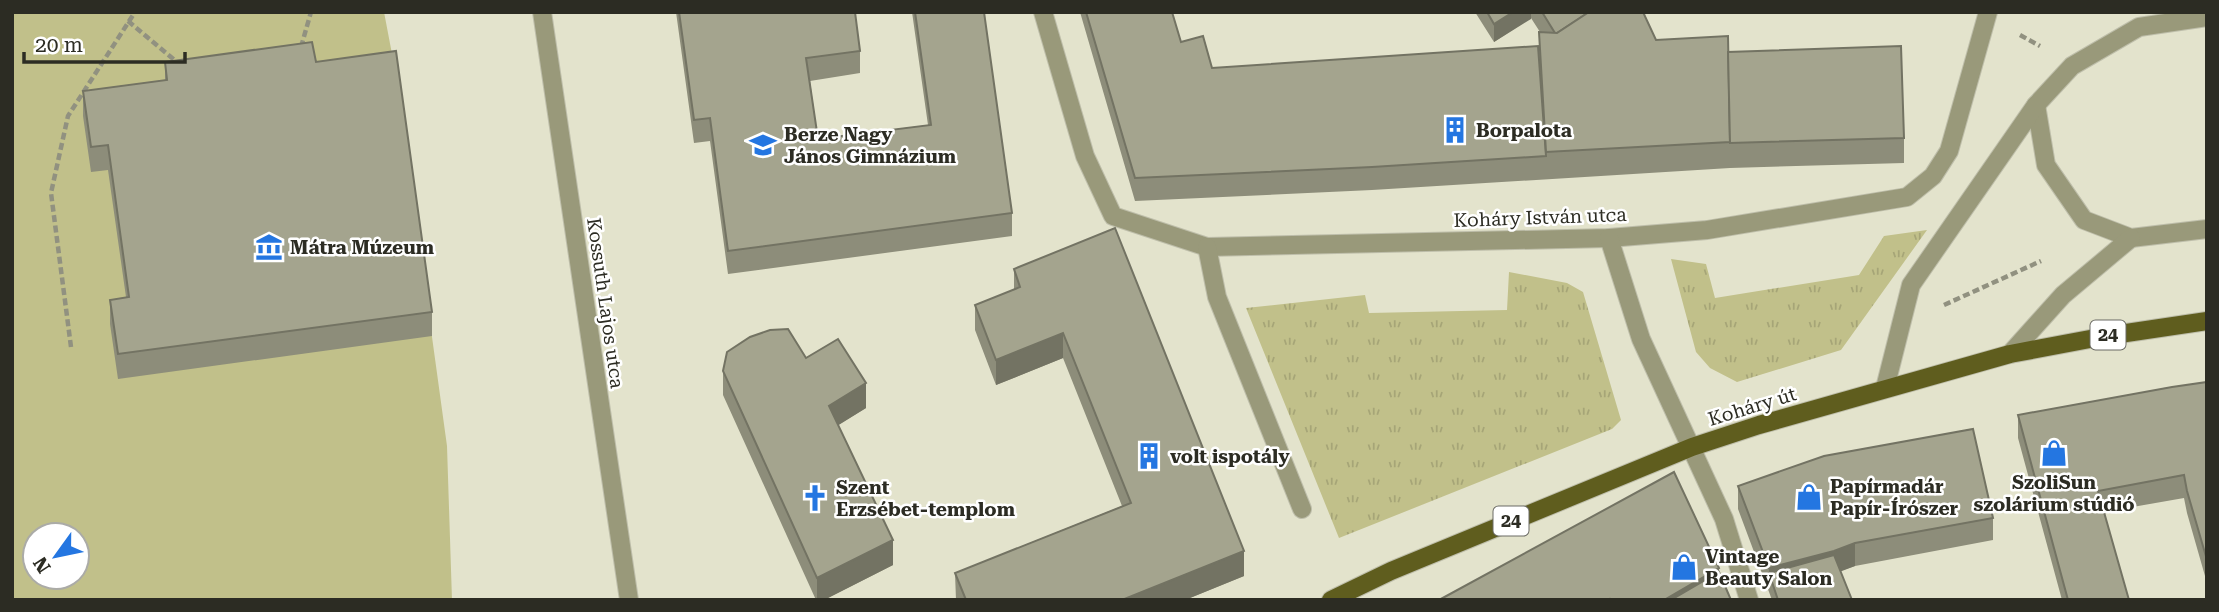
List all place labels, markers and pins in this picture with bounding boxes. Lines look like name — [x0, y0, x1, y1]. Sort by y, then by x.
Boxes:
building icon: Borpalota — [1440, 115, 1470, 145]
place label: Borpalota — [1476, 119, 1572, 142]
place label: Berze Nagy János Gimnázium — [784, 123, 957, 168]
school or university icon: Berze Nagy János Gimnázium — [748, 130, 778, 160]
museum icon: Mátra Múzeum — [254, 232, 284, 262]
place label: Mátra Múzeum — [290, 236, 435, 259]
shop icon: SzoliSun szolárium stúdió — [2039, 438, 2069, 468]
building icon: volt ispotály — [1134, 441, 1164, 471]
place label: volt ispotály — [1170, 445, 1290, 468]
place label: SzoliSun szolárium stúdió — [1973, 471, 2135, 516]
place label: Papírmadár Papír-Írószer — [1830, 475, 1959, 520]
place label: Szent Erzsébet-templom — [836, 476, 1016, 521]
shop icon: Papírmadár Papír-Írószer — [1794, 482, 1824, 512]
church icon: Szent Erzsébet-templom — [800, 483, 830, 513]
place label: Vintage Beauty Salon — [1705, 545, 1832, 590]
shop icon: Vintage Beauty Salon — [1669, 552, 1699, 582]

